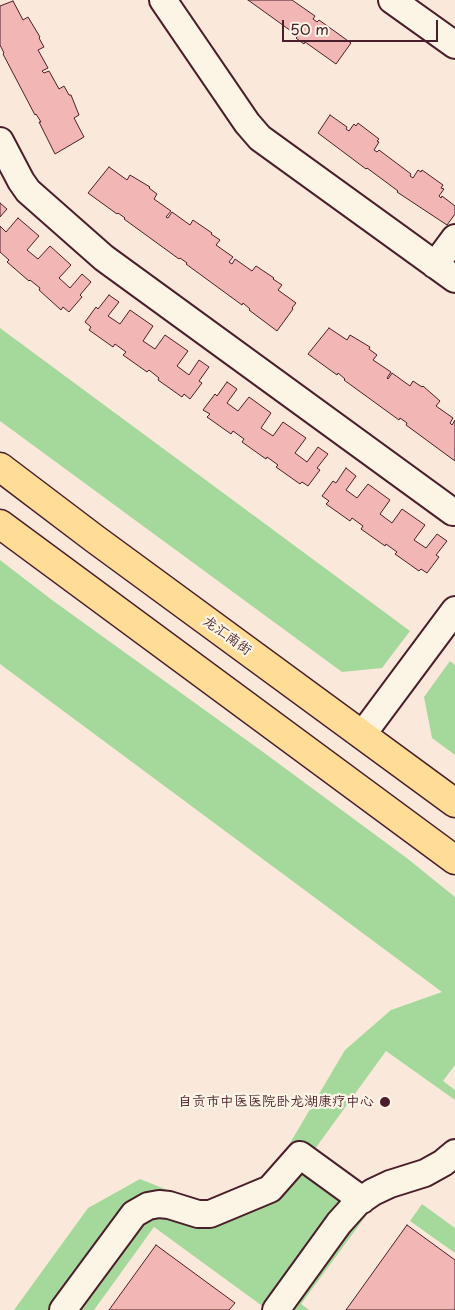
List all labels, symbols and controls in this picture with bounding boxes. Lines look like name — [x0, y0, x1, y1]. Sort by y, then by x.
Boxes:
scale bar — [285, 10, 441, 42]
text: 50 m — [290, 17, 329, 40]
street label: 龙汇南街 — [199, 613, 255, 659]
place label: 自贡市中医医院卧龙湖康疗中心 — [178, 1094, 374, 1110]
marker: 自贡市中医医院卧龙湖康疗中心 — [378, 1095, 392, 1109]

